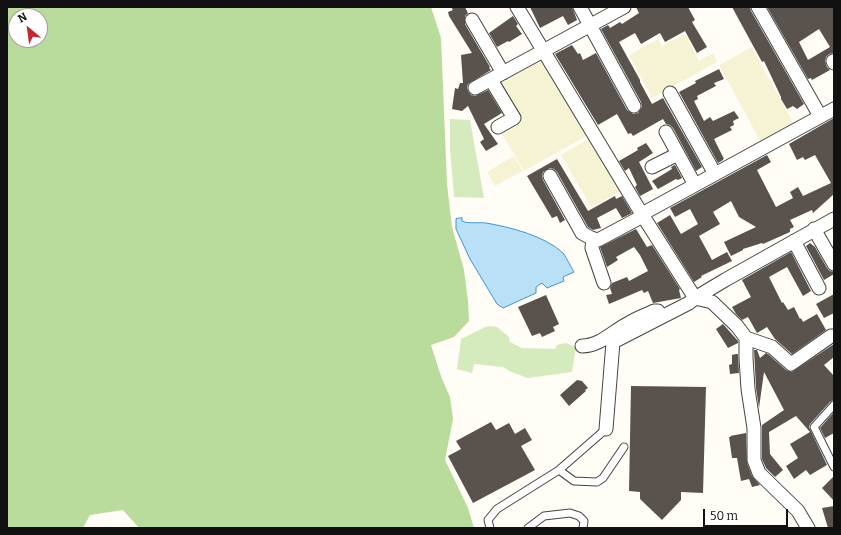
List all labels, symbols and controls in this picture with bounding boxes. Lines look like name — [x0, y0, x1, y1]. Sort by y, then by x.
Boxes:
north arrow — [8, 8, 48, 48]
text: N — [16, 10, 29, 26]
scale bar — [705, 501, 790, 527]
text: 50 m — [710, 509, 738, 523]

